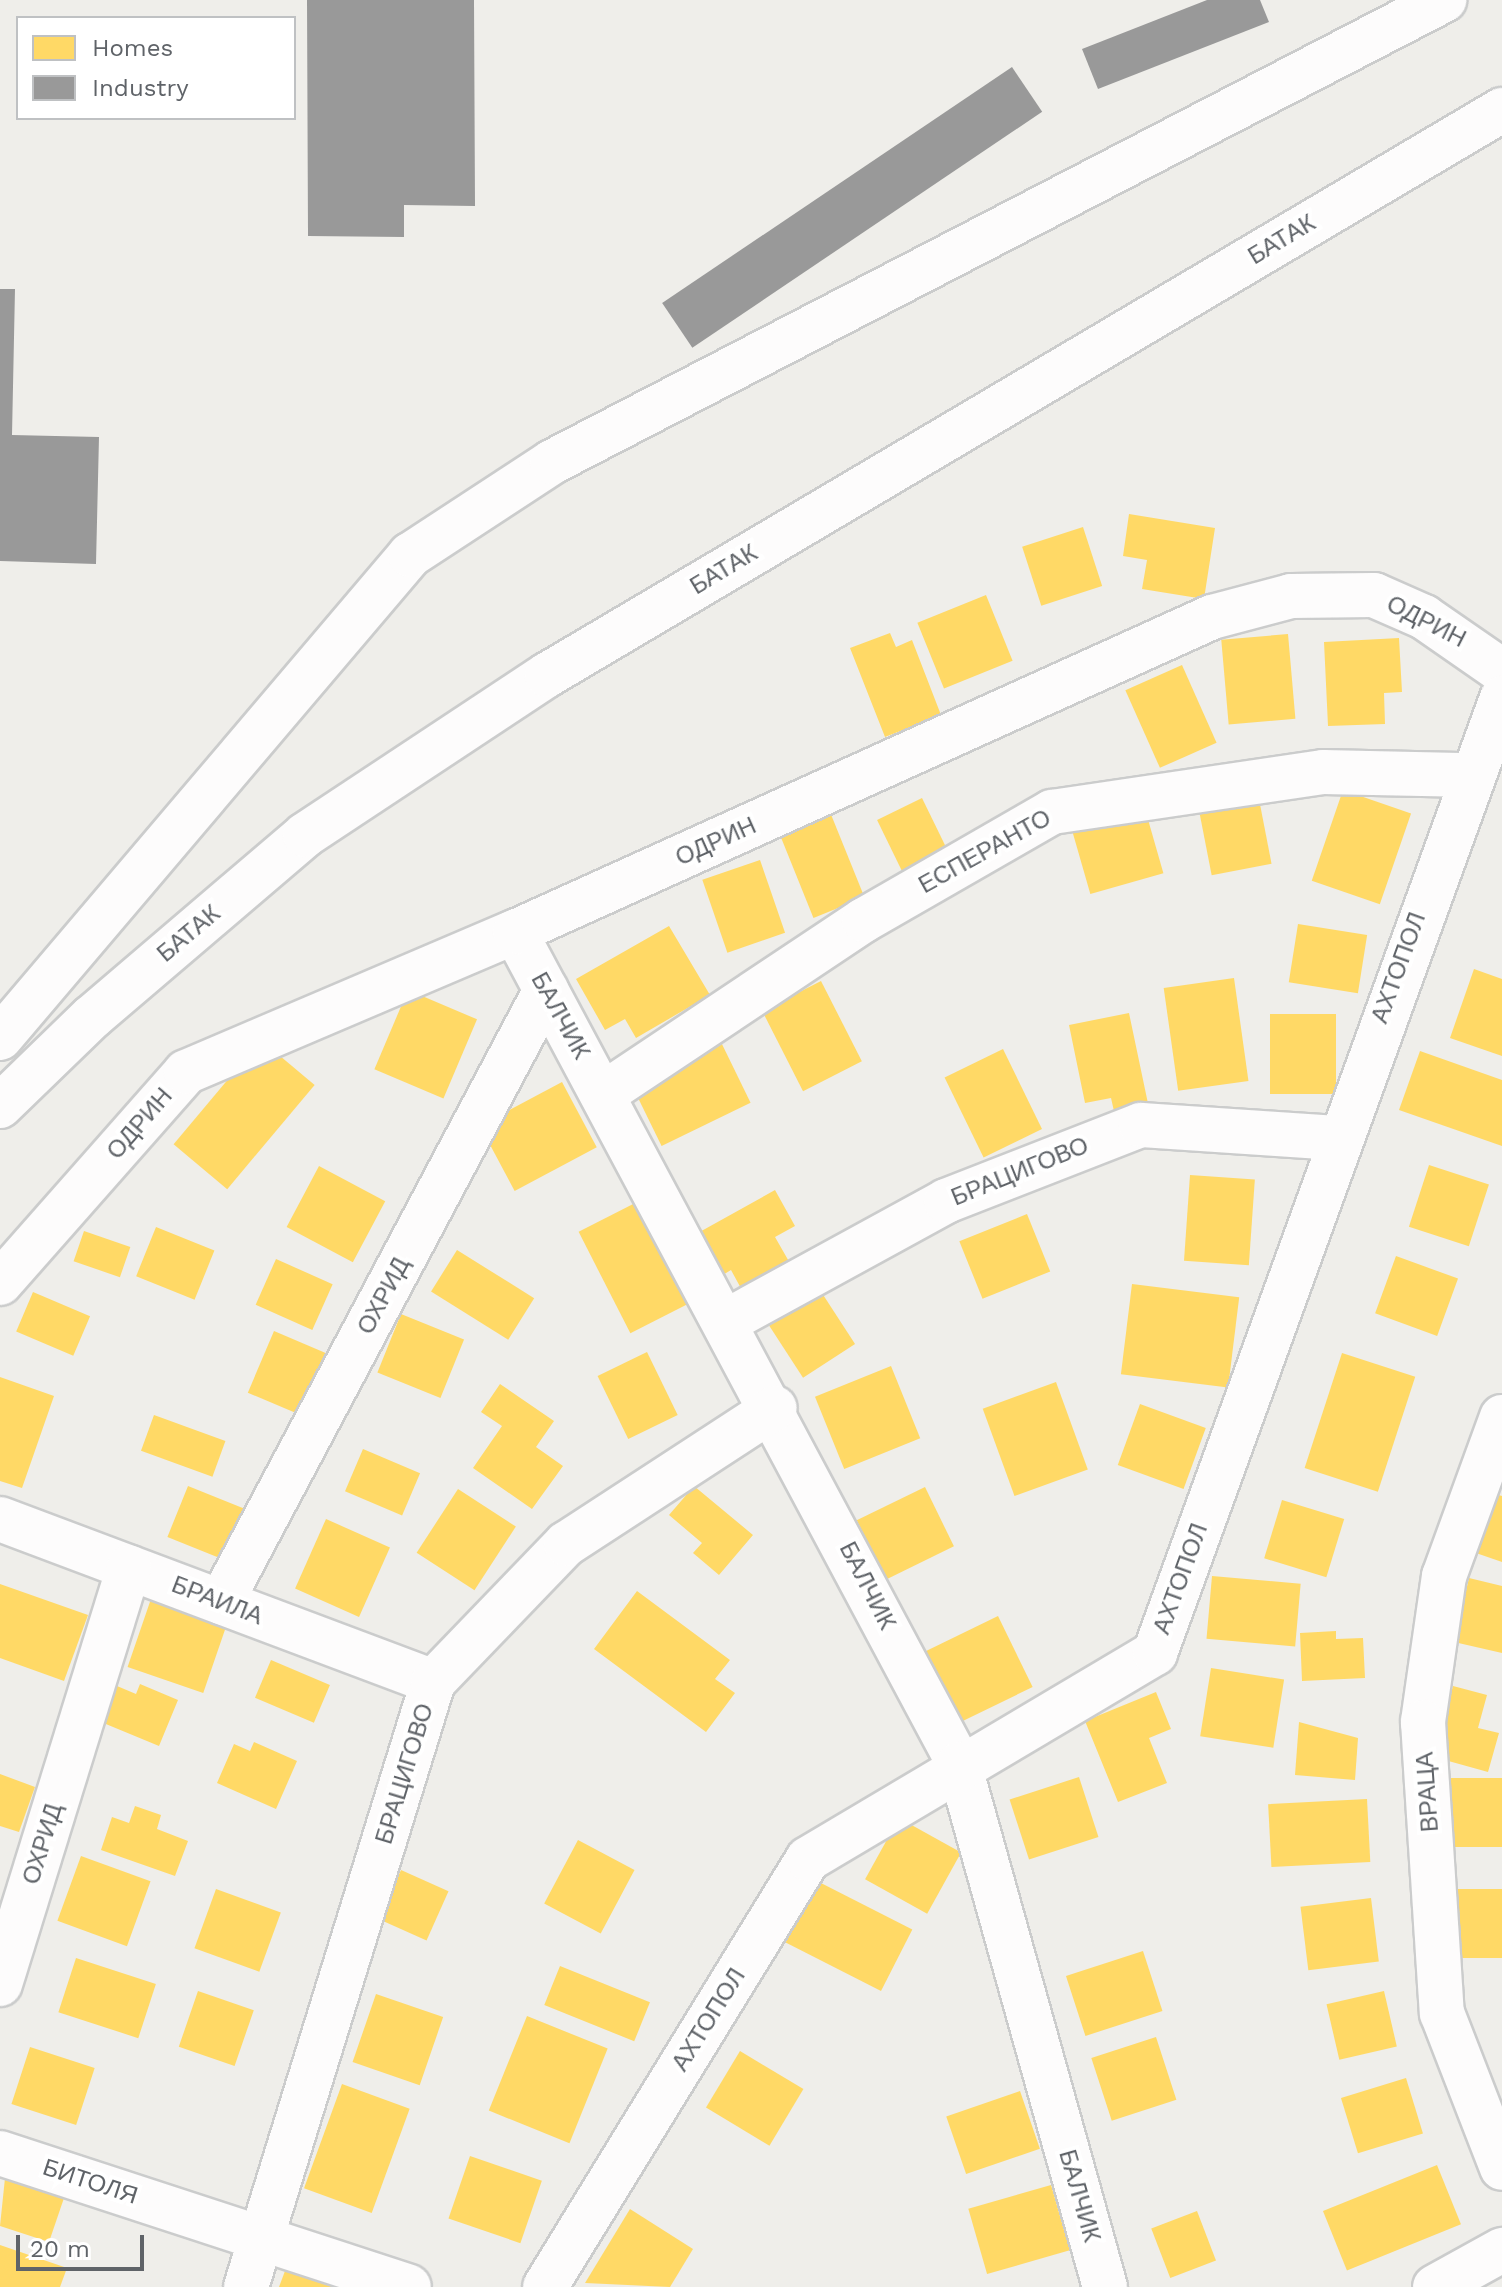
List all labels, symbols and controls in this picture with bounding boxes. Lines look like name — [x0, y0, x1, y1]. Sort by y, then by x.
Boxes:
legend — [16, 16, 296, 120]
text: Homes — [92, 34, 173, 62]
text: Industry — [92, 74, 189, 102]
street label: БАТАК — [1243, 209, 1321, 271]
street label: БАТАК — [685, 539, 763, 601]
street label: ОДРИН — [1382, 590, 1470, 654]
street label: ЕСПЕРАНТО — [914, 804, 1056, 900]
street label: ОДРИН — [671, 812, 761, 872]
street label: БАТАК — [152, 899, 226, 969]
street label: АХТОПОЛ — [1366, 909, 1432, 1027]
street label: БАЛЧИК — [524, 968, 596, 1064]
street label: ОДРИН — [101, 1082, 179, 1166]
street label: БРАЦИГОВО — [947, 1131, 1093, 1213]
street label: ОХРИД — [352, 1253, 416, 1339]
street label: АХТОПОЛ — [1148, 1520, 1214, 1638]
street label: БАЛЧИК — [833, 1537, 901, 1635]
street label: БРАИЛА — [167, 1571, 267, 1631]
street label: БРАЦИГОВО — [370, 1700, 440, 1848]
street label: ВРАЦА — [1411, 1751, 1445, 1833]
street label: ОХРИД — [17, 1800, 69, 1888]
street label: АХТОПОЛ — [666, 1963, 752, 2077]
street label: БАЛЧИК — [1052, 2146, 1106, 2246]
street label: БИТОЛЯ — [39, 2153, 141, 2211]
scale bar — [20, 2219, 148, 2269]
text: 20 m — [30, 2235, 90, 2263]

